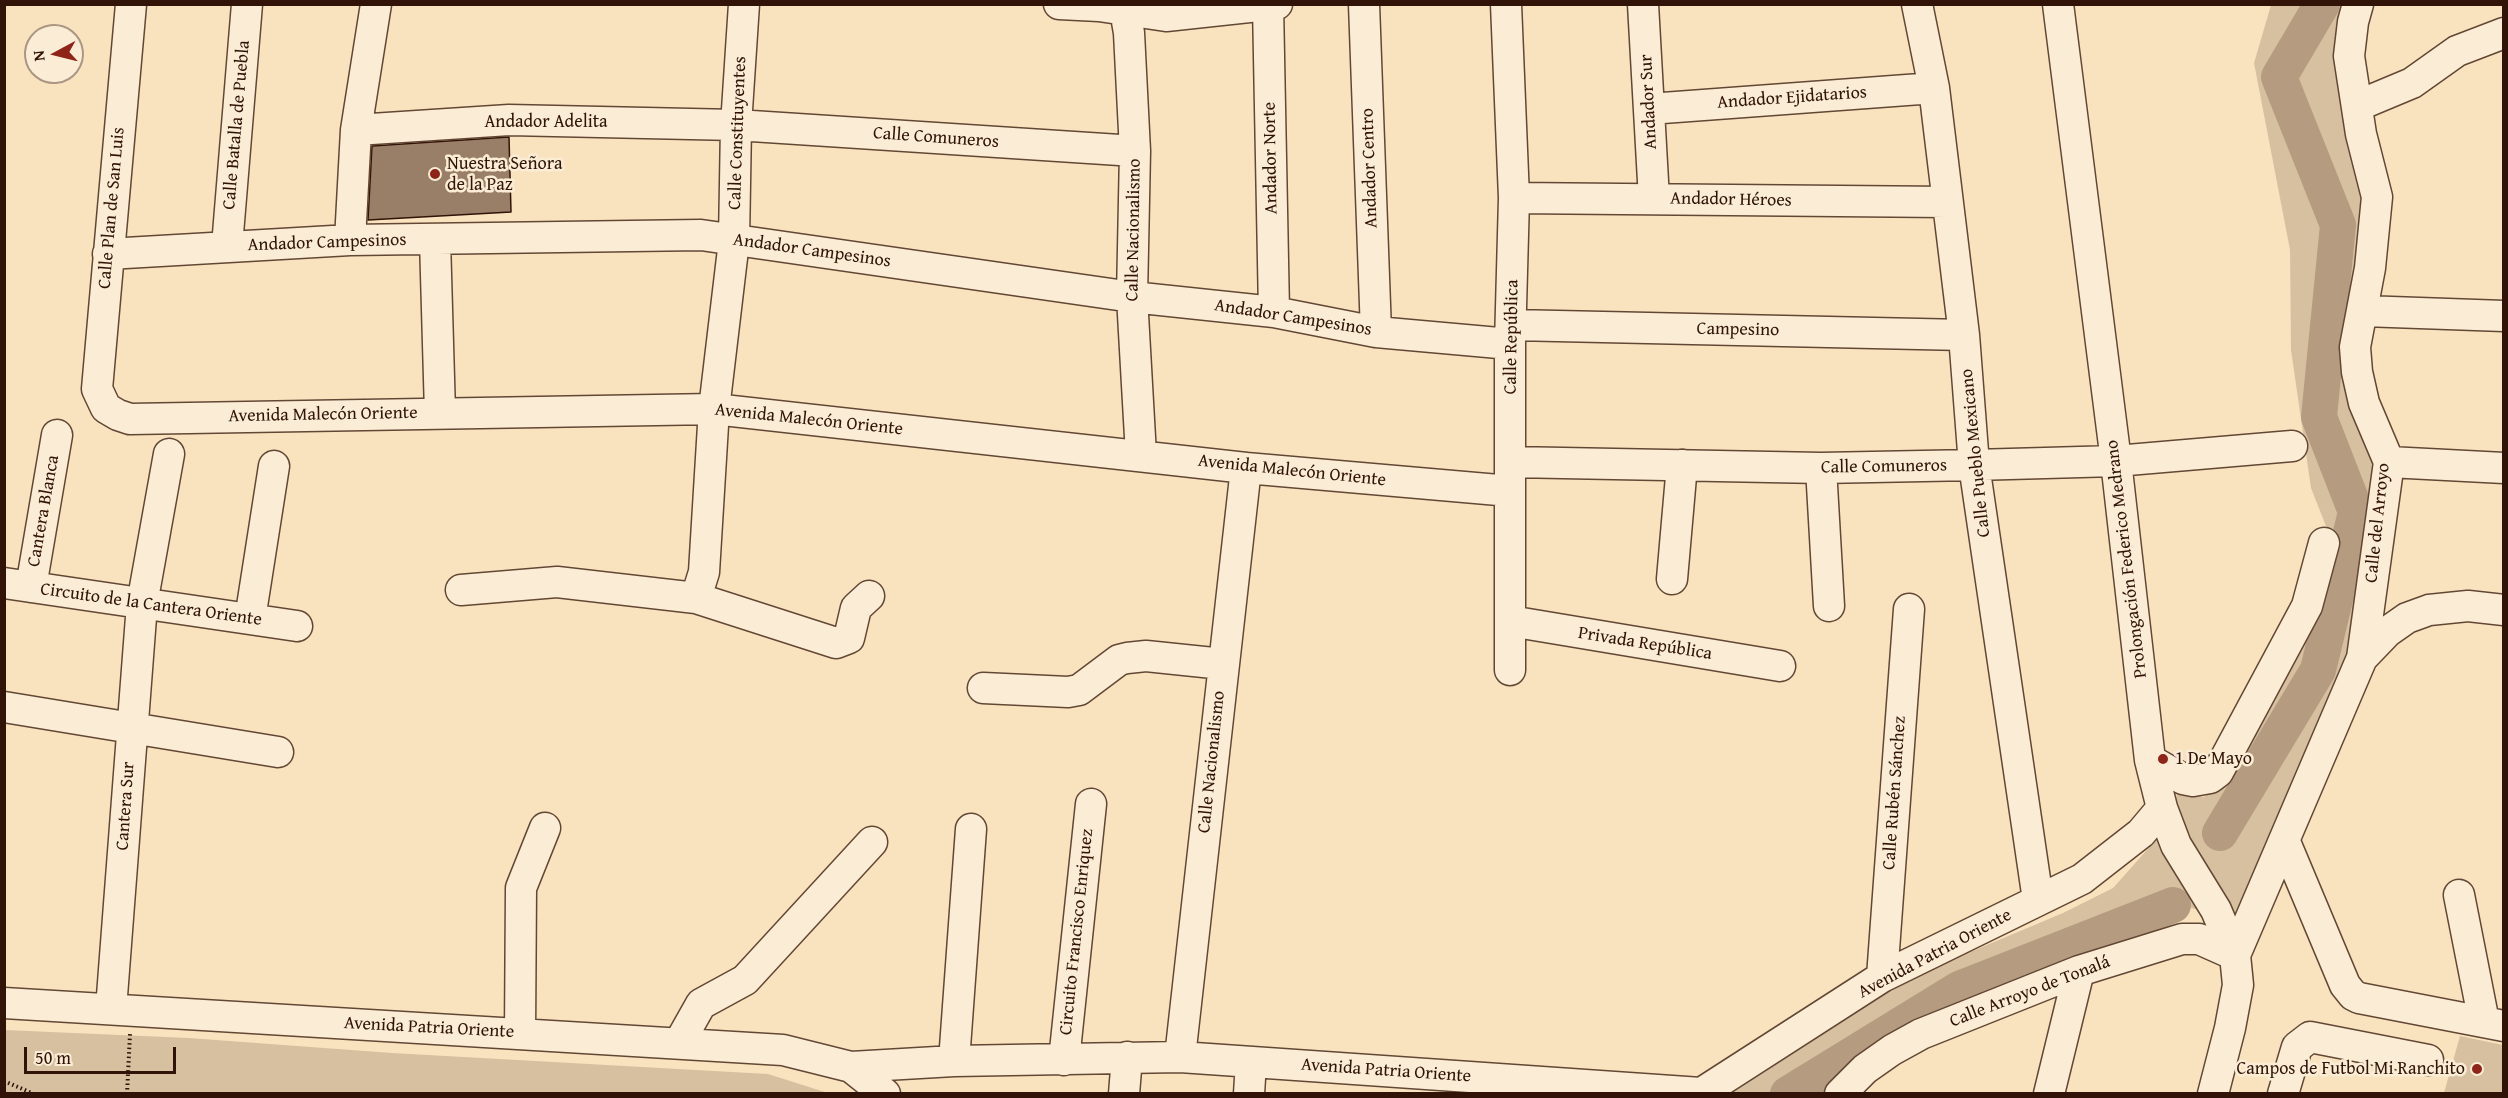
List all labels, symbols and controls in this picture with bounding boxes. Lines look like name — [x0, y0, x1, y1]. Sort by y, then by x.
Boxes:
north arrow — [24, 24, 84, 84]
street label: Calle Batalla de Puebla — [219, 40, 255, 210]
text: N — [26, 49, 51, 63]
street label: Andador Sur — [1636, 54, 1662, 150]
street label: Calle Constituyentes — [725, 56, 751, 210]
street label: Andador Ejidatarios — [1716, 82, 1868, 114]
street label: Andador Norte — [1259, 102, 1283, 214]
street label: Andador Centro — [1357, 107, 1383, 229]
street label: Andador Adelita — [484, 111, 608, 133]
street label: Calle Comuneros — [872, 123, 1000, 153]
street label: Calle Plan de San Luis — [94, 126, 130, 290]
place label: Nuestra Señora de la Paz — [447, 153, 562, 195]
street label: Calle Nacionalismo — [1122, 158, 1146, 302]
marker: Nuestra Señora de la Paz — [428, 167, 442, 181]
street label: Andador Héroes — [1670, 188, 1792, 212]
street label: Andador Campesinos — [247, 229, 407, 257]
street label: Andador Campesinos — [732, 229, 892, 273]
street label: Calle República — [1500, 279, 1524, 395]
street label: Andador Campesinos — [1213, 295, 1373, 341]
street label: Campesino — [1696, 318, 1780, 342]
street label: Calle Pueblo Mexicano — [1956, 368, 1996, 538]
street label: Avenida Malecón Oriente — [714, 399, 904, 441]
street label: Avenida Malecón Oriente — [228, 403, 418, 427]
street label: Prolongación Federico Medrano — [2102, 439, 2152, 679]
street label: Avenida Malecón Oriente — [1197, 450, 1387, 492]
street label: Cantera Blanca — [24, 453, 64, 569]
street label: Calle Comuneros — [1821, 455, 1947, 479]
street label: Calle del Arroyo — [2361, 462, 2395, 584]
street label: Circuito de la Cantera Oriente — [39, 579, 263, 631]
street label: Privada República — [1576, 623, 1714, 665]
street label: Calle Nacionalismo — [1194, 690, 1230, 834]
street label: Calle Rubén Sánchez — [1879, 715, 1911, 871]
place label: 1 De Mayo — [2175, 748, 2252, 770]
marker: 1 De Mayo — [2156, 752, 2170, 766]
street label: Cantera Sur — [112, 761, 140, 851]
street label: Circuito Francisco Enriquez — [1055, 828, 1099, 1036]
street label: Avenida Patria Oriente — [1855, 904, 2015, 1004]
street label: Calle Arroyo de Tonalá — [1947, 951, 2113, 1033]
street label: Avenida Patria Oriente — [343, 1013, 515, 1043]
scale bar — [27, 1035, 178, 1073]
text: 50 m — [35, 1044, 71, 1071]
street label: Avenida Patria Oriente — [1300, 1054, 1472, 1088]
place label: Campos de Futbol Mi Ranchito — [2236, 1058, 2465, 1080]
marker: Campos de Futbol Mi Ranchito — [2470, 1062, 2484, 1076]

